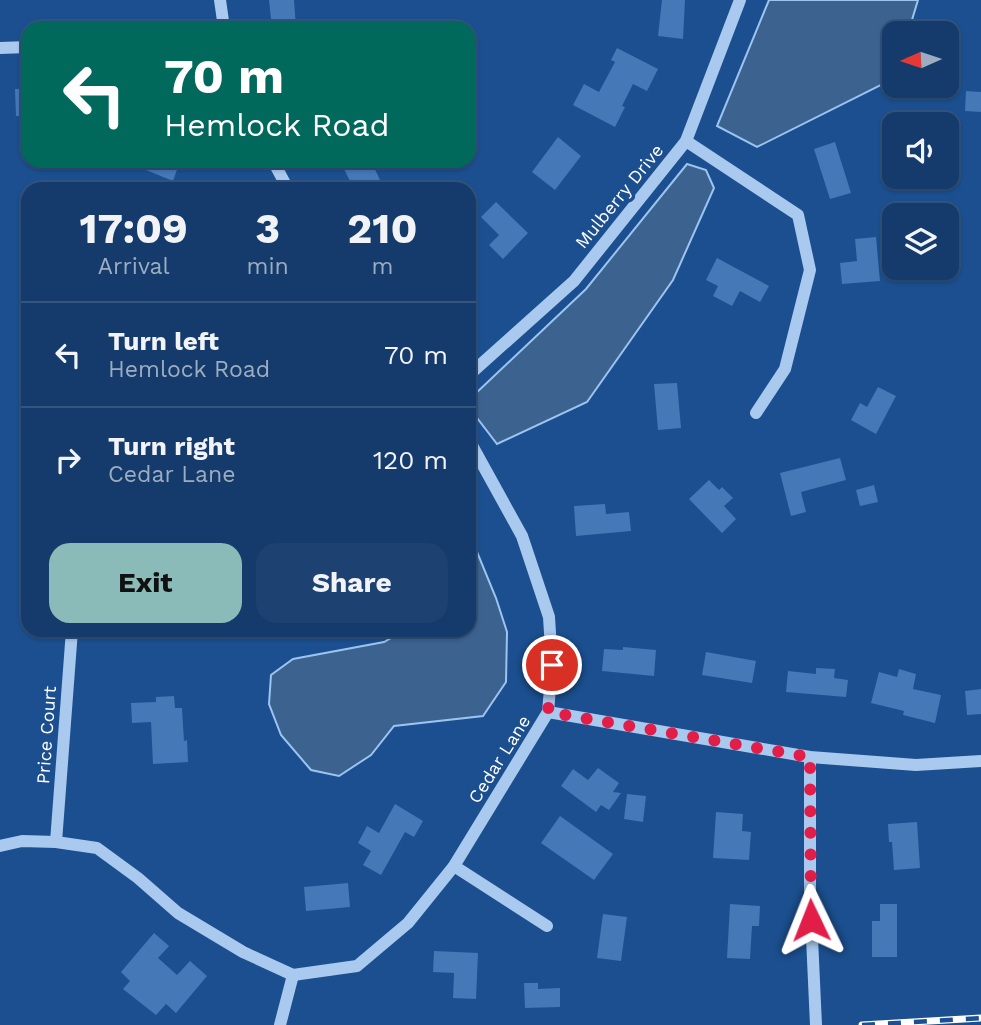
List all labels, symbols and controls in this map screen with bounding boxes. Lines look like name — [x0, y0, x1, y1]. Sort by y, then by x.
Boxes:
north arrow — [882, 21, 959, 98]
map controls — [882, 21, 959, 280]
text: 70 m — [164, 47, 284, 105]
icon: left — [49, 49, 140, 140]
text: Hemlock Road — [164, 106, 390, 144]
button: sound — [882, 112, 959, 189]
street label: Mulberry Drive — [571, 140, 667, 252]
button: layers — [882, 203, 959, 280]
text: 17:09 — [80, 204, 188, 253]
text: 3 — [255, 204, 280, 253]
text: 210 — [347, 204, 417, 253]
text: Arrival — [98, 253, 170, 280]
text: min — [247, 253, 289, 280]
text: m — [371, 253, 393, 280]
text: Turn left — [108, 326, 219, 356]
icon: left — [49, 336, 87, 374]
text: 70 m — [384, 340, 448, 370]
text: Hemlock Road — [108, 356, 270, 383]
text: Turn right — [108, 431, 235, 461]
icon: right — [49, 441, 87, 479]
text: 120 m — [373, 445, 448, 475]
text: Cedar Lane — [108, 461, 235, 488]
button: Exit — [49, 543, 242, 623]
button: Share — [256, 543, 448, 623]
pin — [522, 635, 582, 695]
icon: arrive — [533, 646, 571, 684]
street label: Price Court — [32, 685, 60, 785]
street label: Cedar Lane — [464, 711, 534, 807]
position arrow — [774, 883, 848, 957]

